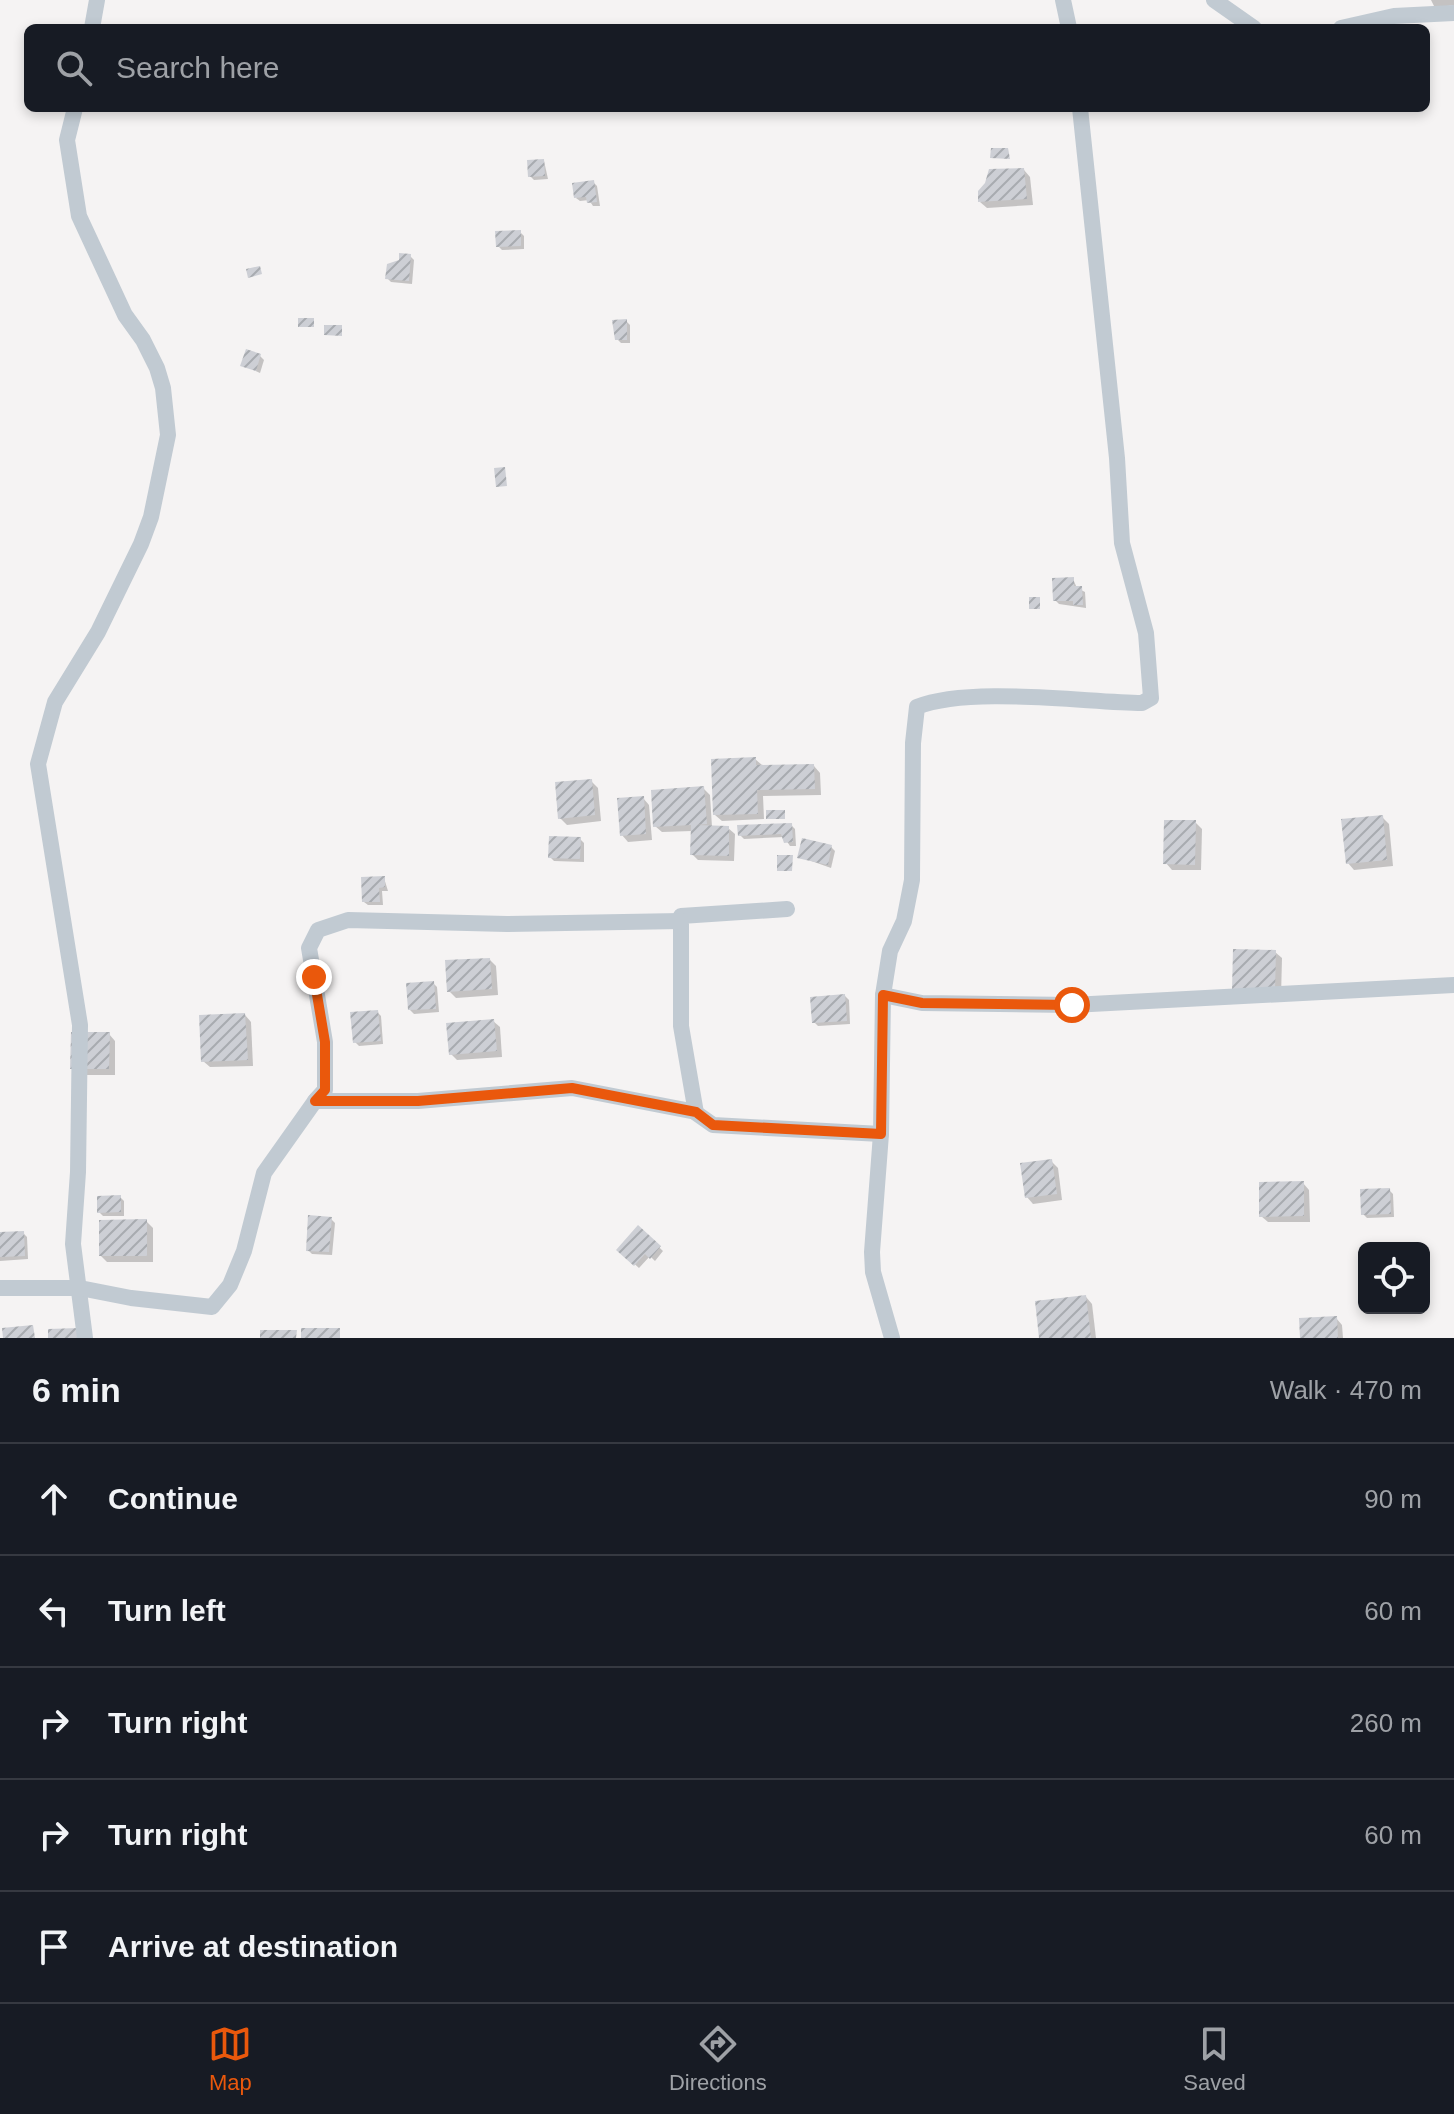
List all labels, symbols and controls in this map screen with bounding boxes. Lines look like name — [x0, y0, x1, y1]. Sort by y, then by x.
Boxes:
search box — [24, 24, 1430, 112]
icon: search — [52, 46, 96, 90]
text: Search here — [116, 51, 279, 84]
route end — [296, 959, 332, 995]
route start — [1054, 987, 1090, 1023]
map controls — [1358, 1242, 1430, 1314]
button: locate — [1358, 1242, 1430, 1314]
text: 6 min — [32, 1371, 121, 1409]
text: Walk · 470 m — [1270, 1375, 1422, 1405]
icon: ahead — [32, 1477, 76, 1521]
text: Continue — [108, 1482, 238, 1515]
text: 90 m — [1364, 1484, 1422, 1514]
icon: left — [32, 1589, 76, 1633]
text: Turn left — [108, 1594, 226, 1627]
text: 60 m — [1364, 1596, 1422, 1626]
icon: right — [32, 1701, 76, 1745]
text: Turn right — [108, 1706, 247, 1739]
text: 260 m — [1350, 1708, 1422, 1738]
icon: right — [32, 1813, 76, 1857]
text: Turn right — [108, 1818, 247, 1851]
text: 60 m — [1364, 1820, 1422, 1850]
icon: arrive — [32, 1925, 76, 1969]
text: Arrive at destination — [108, 1930, 398, 1963]
tab: Map — [208, 2022, 252, 2096]
tab: Directions — [669, 2022, 767, 2096]
tab: Saved — [1183, 2022, 1246, 2096]

